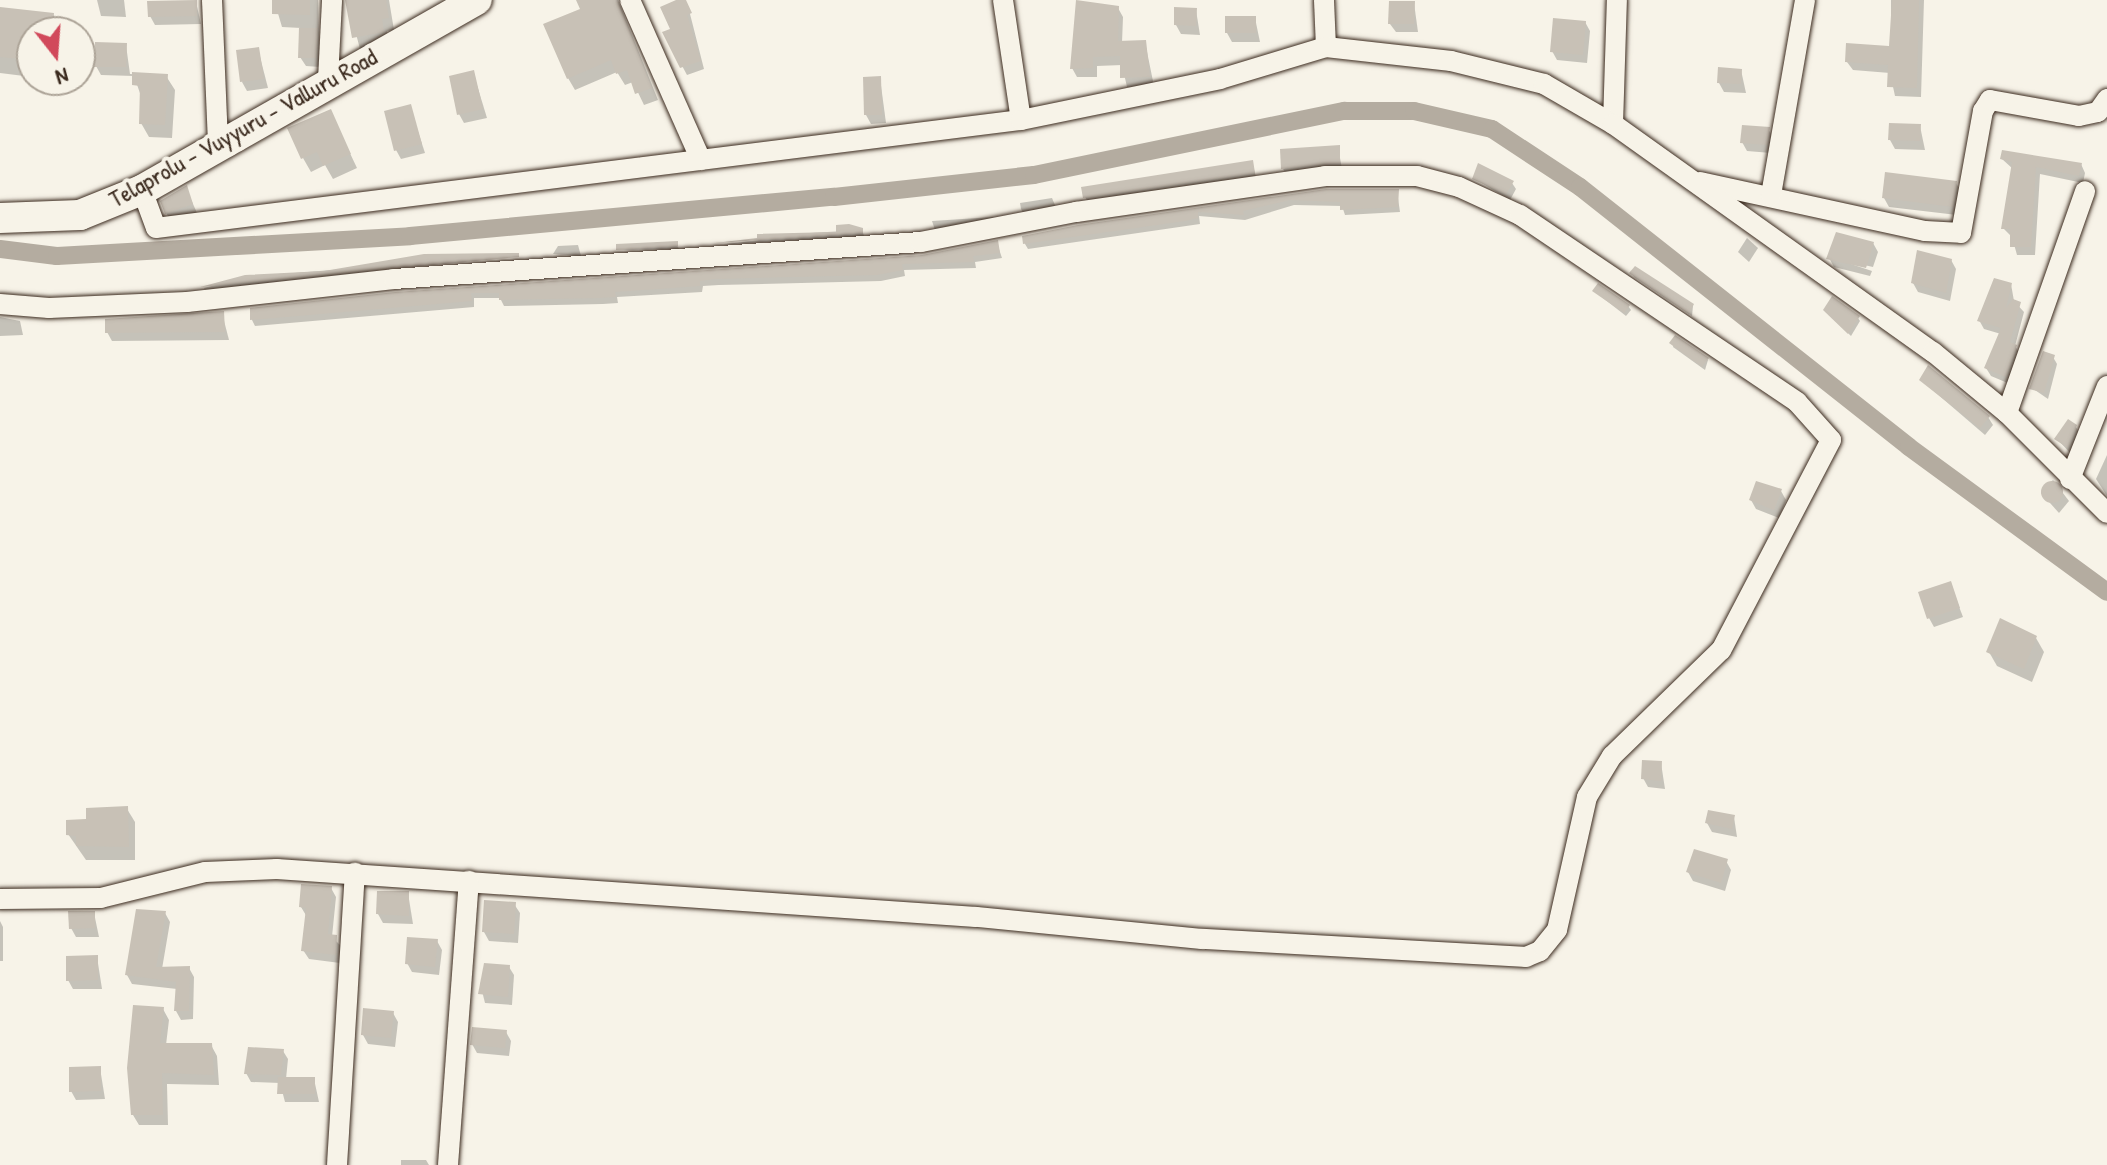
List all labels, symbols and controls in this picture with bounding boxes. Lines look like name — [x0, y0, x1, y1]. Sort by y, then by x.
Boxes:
north arrow — [16, 16, 96, 96]
street label: Telaprolu - Vuyyuru - Valluru Road — [104, 42, 382, 214]
text: N — [52, 61, 72, 93]

